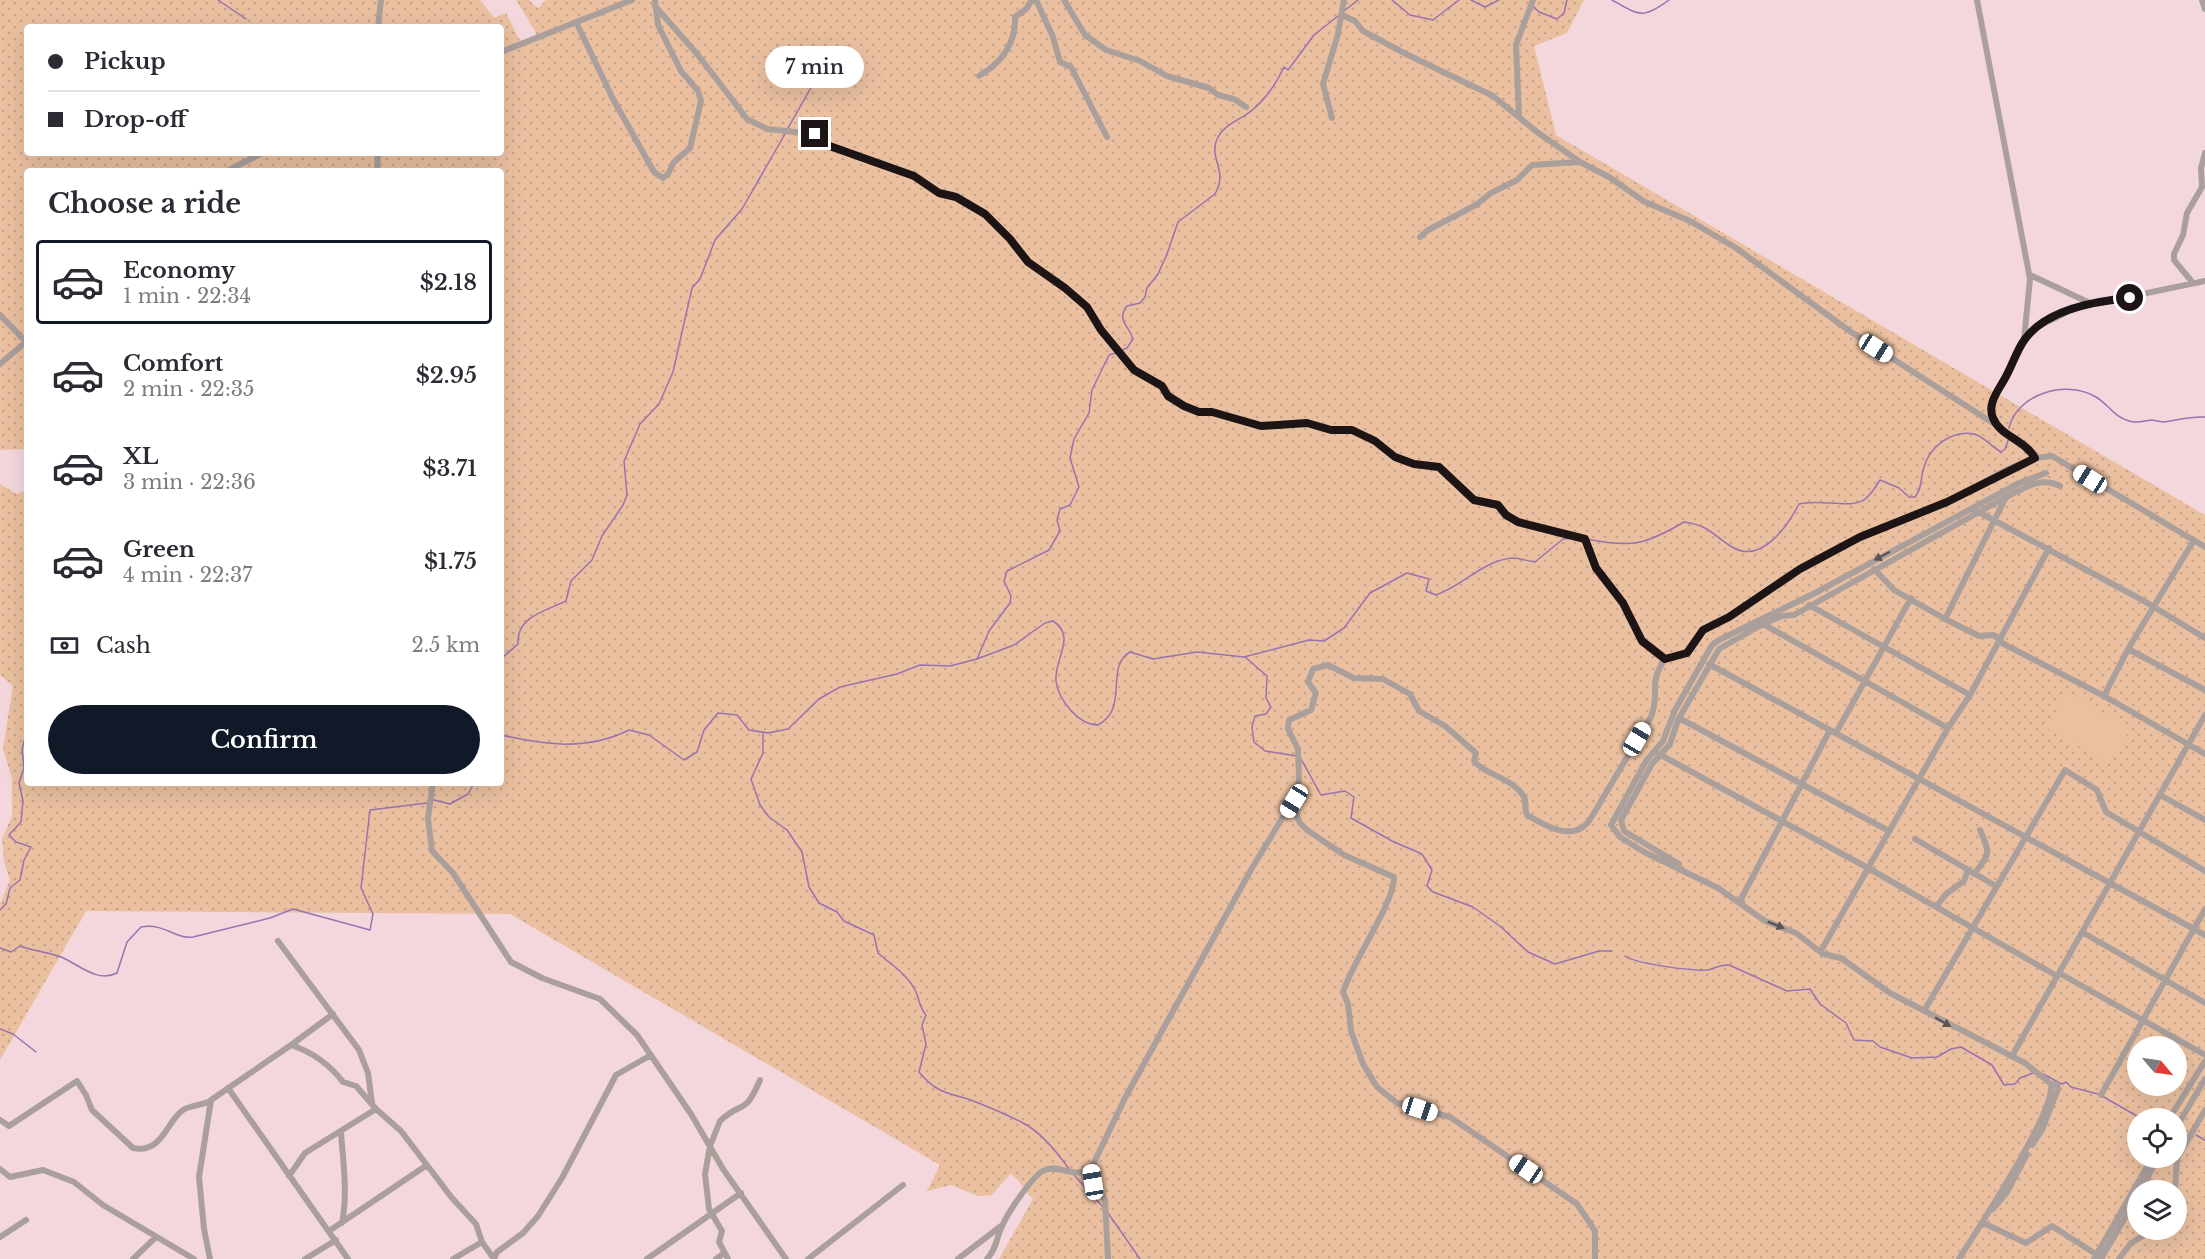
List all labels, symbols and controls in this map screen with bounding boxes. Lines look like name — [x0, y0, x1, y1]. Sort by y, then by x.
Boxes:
callout: 7 min — [766, 47, 864, 89]
text: Pickup — [84, 48, 166, 75]
text: 7 min — [785, 55, 844, 79]
text: Drop-off — [84, 106, 186, 133]
route end — [801, 120, 828, 147]
text: Choose a ride — [48, 187, 241, 220]
icon: car — [51, 255, 105, 309]
text: Economy — [123, 257, 235, 284]
text: $2.18 — [420, 269, 477, 296]
text: 1 min · 22:34 — [123, 284, 251, 308]
route start — [2116, 284, 2143, 311]
car — [1856, 331, 1896, 365]
icon: car — [51, 348, 105, 402]
text: Comfort — [123, 350, 223, 377]
text: $2.95 — [416, 362, 477, 389]
text: 2 min · 22:35 — [123, 377, 254, 401]
icon: car — [51, 441, 105, 495]
text: XL — [123, 443, 158, 470]
text: $3.71 — [422, 455, 477, 482]
car — [2070, 462, 2110, 496]
text: 3 min · 22:36 — [123, 470, 256, 494]
icon: car — [51, 534, 105, 588]
text: Green — [123, 536, 195, 563]
text: $1.75 — [424, 548, 477, 575]
one-way arrow — [1873, 551, 1890, 560]
text: 4 min · 22:37 — [123, 563, 252, 587]
icon: cash — [48, 629, 81, 662]
text: Cash — [96, 632, 151, 659]
text: 2.5 km — [412, 633, 480, 657]
button: Confirm — [48, 705, 480, 774]
car — [1620, 719, 1654, 759]
car — [1277, 781, 1311, 821]
one-way arrow — [1767, 920, 1785, 930]
one-way arrow — [1935, 1017, 1952, 1027]
north arrow — [2127, 1036, 2187, 1096]
map controls — [2127, 1036, 2187, 1240]
car — [1400, 1095, 1440, 1123]
button: locate — [2127, 1108, 2187, 1168]
car — [1506, 1151, 1546, 1187]
car — [1081, 1163, 1105, 1201]
button: layers — [2127, 1180, 2187, 1240]

